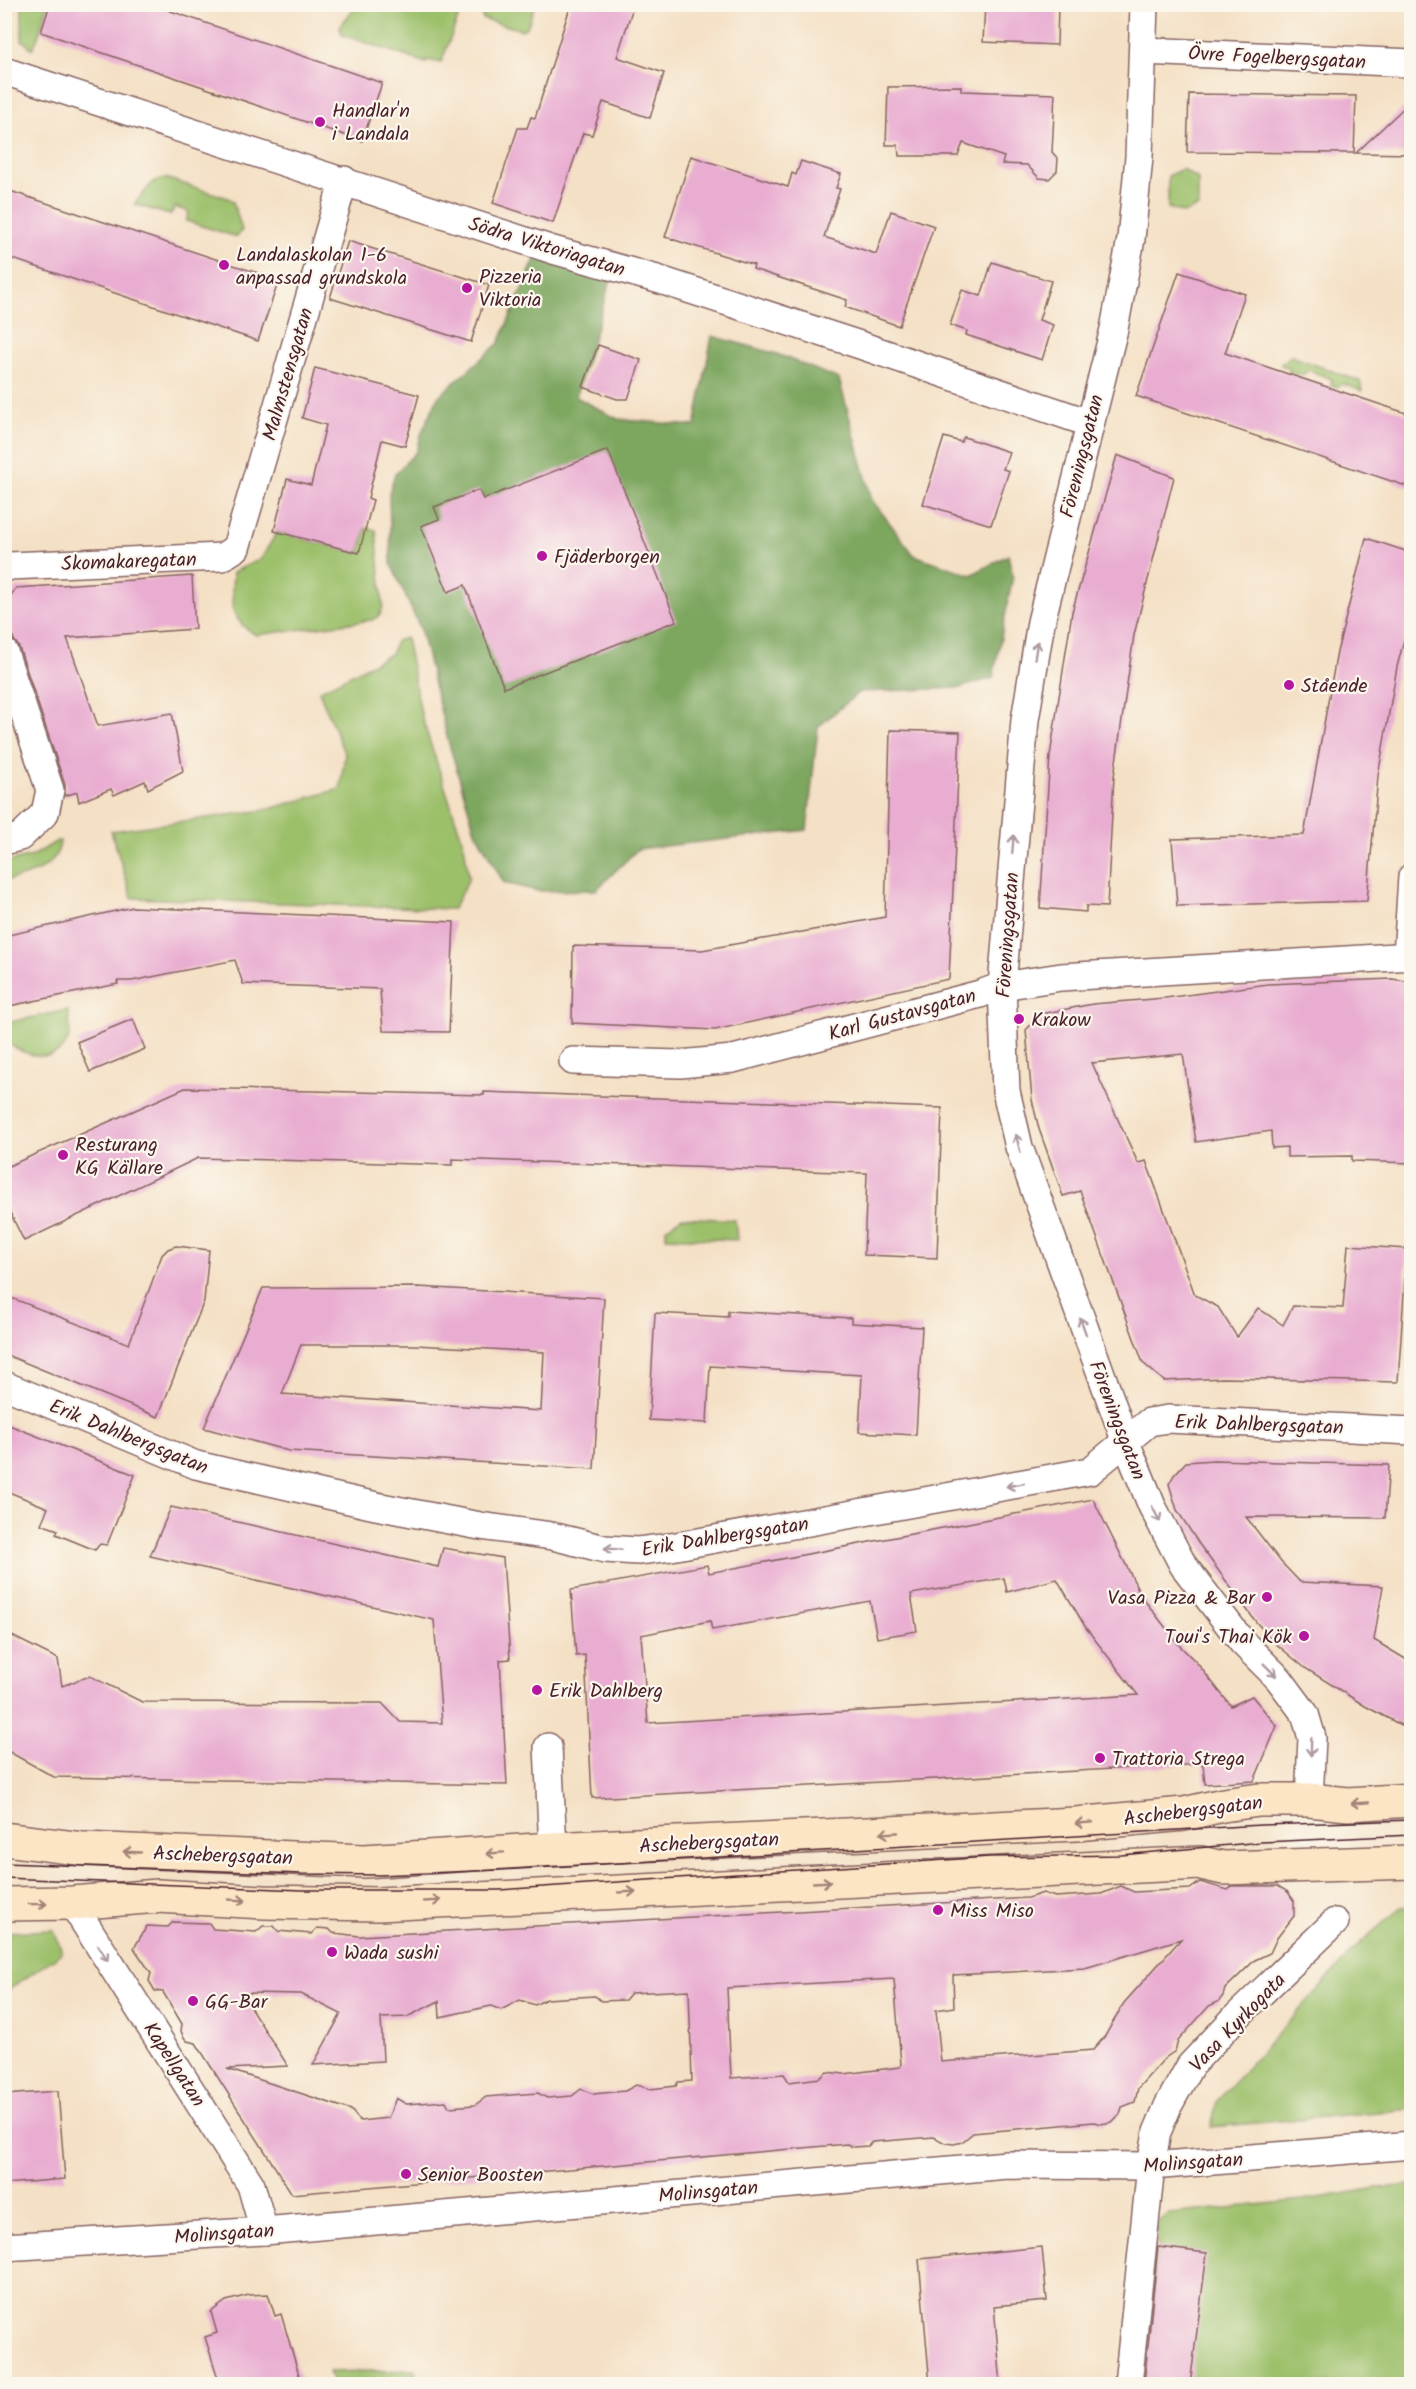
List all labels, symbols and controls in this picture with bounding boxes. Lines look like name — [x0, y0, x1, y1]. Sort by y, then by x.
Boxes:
street label: Övre Fogelbergsgatan — [1187, 38, 1367, 80]
place label: Handlar'n i Landala — [332, 96, 410, 151]
marker: Handlar'n i Landala — [313, 115, 327, 129]
street label: Södra Viktoriagatan — [464, 209, 629, 287]
place label: Landalaskolan 1-6 anpassad grundskola — [236, 240, 407, 295]
marker: Landalaskolan 1-6 anpassad grundskola — [217, 258, 231, 272]
place label: Pizzeria Viktoria — [479, 262, 542, 317]
marker: Pizzeria Viktoria — [460, 281, 474, 295]
street label: Malmstensgatan — [255, 304, 323, 445]
street label: Föreningsgatan — [1052, 392, 1114, 521]
place label: Fjäderborgen — [554, 542, 660, 574]
street label: Skomakaregatan — [61, 545, 197, 581]
marker: Fjäderborgen — [535, 549, 549, 563]
one-way arrow — [1031, 641, 1042, 661]
place label: Stående — [1301, 671, 1367, 703]
marker: Stående — [1282, 678, 1296, 692]
one-way arrow — [1008, 834, 1019, 854]
street label: Föreningsgatan — [989, 871, 1029, 999]
street label: Karl Gustavsgatan — [825, 981, 980, 1051]
place label: Krakow — [1031, 1005, 1091, 1037]
marker: Krakow — [1012, 1012, 1026, 1026]
place label: Resturang KG Källare — [75, 1130, 163, 1185]
one-way arrow — [1012, 1133, 1023, 1152]
marker: Resturang KG Källare — [56, 1148, 70, 1162]
one-way arrow — [1077, 1317, 1088, 1336]
street label: Föreningsgatan — [1079, 1356, 1154, 1485]
street label: Erik Dahlbergsgatan — [44, 1391, 213, 1484]
street label: Erik Dahlbergsgatan — [1174, 1407, 1344, 1445]
one-way arrow — [1005, 1480, 1025, 1491]
one-way arrow — [1151, 1504, 1162, 1522]
street label: Erik Dahlbergsgatan — [639, 1509, 811, 1567]
one-way arrow — [603, 1544, 623, 1555]
place label: Vasa Pizza & Bar — [1108, 1583, 1256, 1615]
marker: Vasa Pizza & Bar — [1260, 1590, 1274, 1604]
place label: Toui's Thai Kök — [1165, 1622, 1293, 1654]
marker: Toui's Thai Kök — [1297, 1629, 1311, 1643]
one-way arrow — [1263, 1663, 1277, 1678]
place label: Erik Dahlberg — [549, 1676, 663, 1708]
marker: Erik Dahlberg — [530, 1683, 544, 1697]
one-way arrow — [1306, 1737, 1317, 1757]
place label: Trattoria Strega — [1112, 1744, 1245, 1776]
marker: Trattoria Strega — [1093, 1751, 1107, 1765]
street label: Aschebergsgatan — [1122, 1788, 1265, 1836]
one-way arrow — [1351, 1798, 1371, 1809]
one-way arrow — [1075, 1818, 1095, 1829]
street label: Aschebergsgatan — [638, 1824, 780, 1864]
one-way arrow — [880, 1827, 900, 1838]
street label: Aschebergsgatan — [152, 1839, 294, 1875]
one-way arrow — [123, 1846, 143, 1857]
one-way arrow — [485, 1847, 505, 1858]
one-way arrow — [811, 1877, 831, 1888]
one-way arrow — [616, 1886, 636, 1897]
one-way arrow — [227, 1895, 247, 1906]
one-way arrow — [422, 1896, 442, 1907]
place label: Miss Miso — [950, 1896, 1034, 1928]
one-way arrow — [28, 1898, 48, 1910]
marker: Miss Miso — [931, 1903, 945, 1917]
place label: Wada sushi — [344, 1938, 440, 1970]
one-way arrow — [98, 1944, 110, 1961]
marker: Wada sushi — [325, 1945, 339, 1959]
street label: Vasa Kyrkogata — [1182, 1966, 1294, 2081]
place label: GG-Bar — [205, 1987, 269, 2019]
marker: GG-Bar — [186, 1994, 200, 2008]
street label: Kapellgatan — [134, 2016, 213, 2114]
street label: Molinsgatan — [1142, 2145, 1244, 2183]
place label: Senior Boosten — [418, 2160, 544, 2192]
marker: Senior Boosten — [399, 2167, 413, 2181]
street label: Molinsgatan — [657, 2173, 760, 2213]
street label: Molinsgatan — [173, 2216, 275, 2254]

